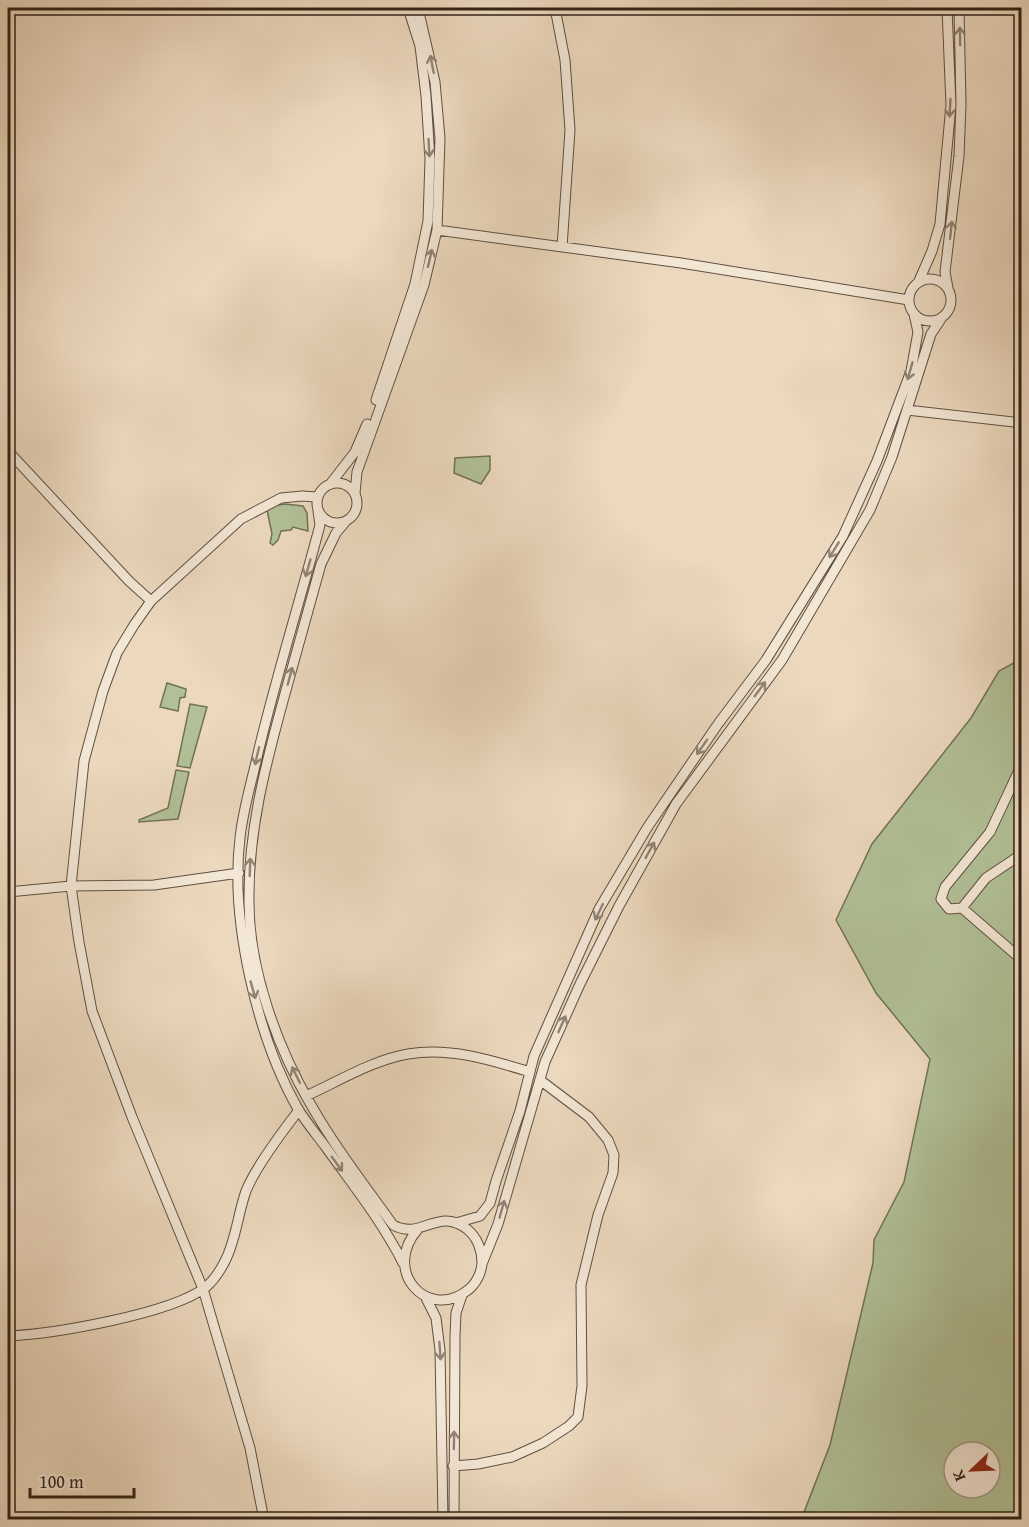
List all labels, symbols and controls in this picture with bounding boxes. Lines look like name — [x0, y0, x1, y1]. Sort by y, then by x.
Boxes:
one-way arrow — [954, 26, 966, 46]
one-way arrow — [426, 55, 437, 75]
one-way arrow — [944, 97, 955, 117]
one-way arrow — [424, 137, 435, 157]
one-way arrow — [945, 221, 956, 241]
one-way arrow — [425, 249, 437, 268]
one-way arrow — [904, 361, 915, 380]
one-way arrow — [828, 541, 840, 558]
one-way arrow — [302, 558, 313, 577]
one-way arrow — [285, 667, 296, 686]
one-way arrow — [754, 682, 766, 698]
one-way arrow — [696, 738, 708, 755]
one-way arrow — [251, 747, 263, 766]
one-way arrow — [644, 842, 656, 859]
one-way arrow — [244, 857, 255, 877]
one-way arrow — [592, 903, 604, 921]
one-way arrow — [248, 980, 259, 999]
one-way arrow — [556, 1015, 568, 1033]
one-way arrow — [290, 1066, 302, 1084]
one-way arrow — [331, 1155, 344, 1171]
one-way arrow — [497, 1200, 508, 1219]
one-way arrow — [435, 1341, 446, 1361]
one-way arrow — [448, 1431, 460, 1451]
north arrow — [942, 1440, 1002, 1500]
scale bar — [30, 1461, 134, 1499]
text: K — [945, 1466, 971, 1485]
text: 100 m — [39, 1468, 84, 1495]

